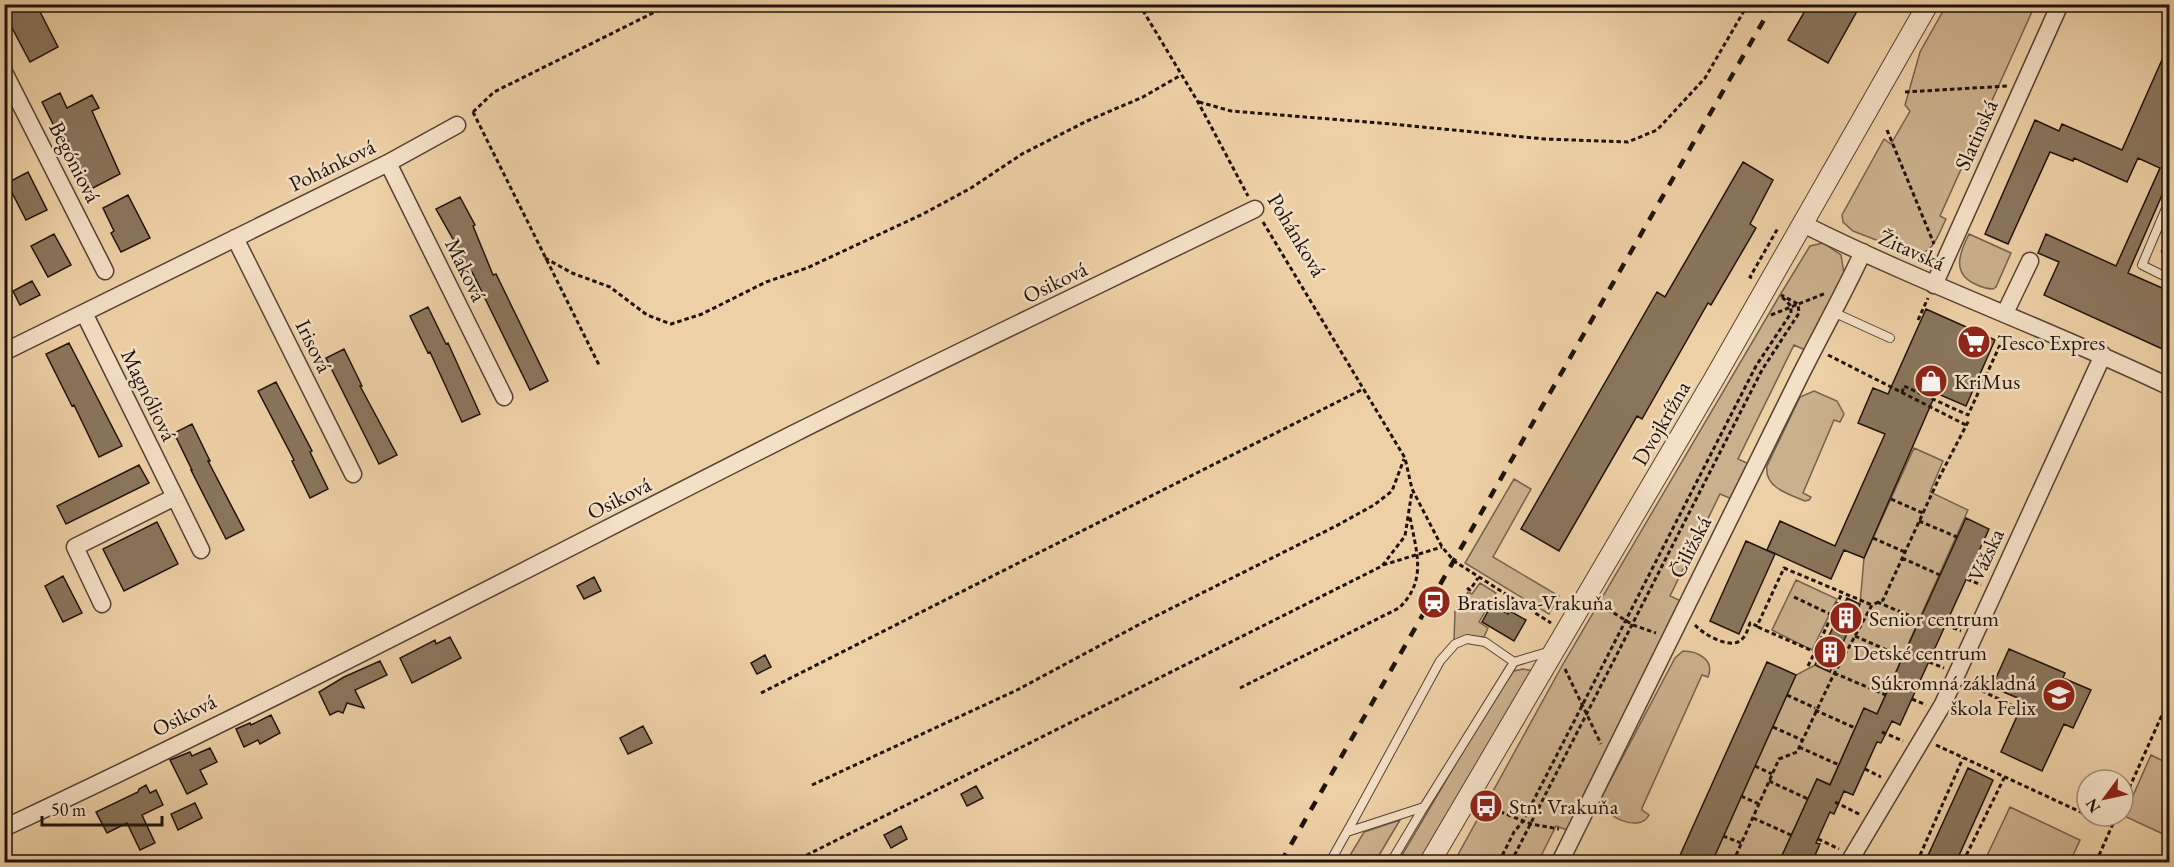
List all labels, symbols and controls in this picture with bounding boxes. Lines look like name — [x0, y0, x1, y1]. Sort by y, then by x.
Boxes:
street label: Slatinská — [1948, 95, 2004, 175]
street label: Begóniová — [42, 116, 108, 208]
street label: Pohánková — [284, 132, 380, 198]
street label: Pohánková — [1261, 188, 1333, 282]
street label: Žitavská — [1874, 223, 1950, 278]
street label: Maková — [438, 233, 494, 307]
street label: Osiková — [1018, 254, 1092, 310]
street label: Irisová — [289, 314, 339, 378]
supermarket icon: Tesco Expres — [1956, 324, 1992, 360]
place label: Tesco Expres — [1997, 328, 2105, 357]
street label: Magnóliová — [114, 344, 184, 446]
shop icon: KriMus — [1913, 363, 1949, 399]
place label: KriMus — [1954, 367, 2020, 396]
street label: Dvojkrížna — [1625, 375, 1697, 471]
street label: Osiková — [582, 469, 656, 526]
street label: Čiližská — [1662, 511, 1718, 583]
street label: Vážska — [1961, 524, 2011, 586]
station icon: Bratislava-Vrakuňa — [1416, 584, 1452, 620]
place label: Bratislava-Vrakuňa — [1457, 588, 1613, 617]
building icon: Senior centrum — [1828, 600, 1864, 636]
place label: Senior centrum — [1869, 604, 1999, 633]
building icon: Detské centrum — [1812, 634, 1848, 670]
place label: Detské centrum — [1853, 638, 1987, 667]
place label: Súkromná základná škola Felix — [1871, 668, 2037, 722]
school or university icon: Súkromná základná škola Felix — [2041, 677, 2077, 713]
street label: Osiková — [147, 686, 221, 743]
north arrow — [2075, 768, 2135, 828]
bus stop icon: Stn. Vrakuňa — [1468, 788, 1504, 824]
scale bar — [42, 789, 162, 827]
place label: Stn. Vrakuňa — [1509, 792, 1619, 821]
text: N — [2080, 795, 2105, 817]
text: 50 m — [51, 798, 86, 821]

